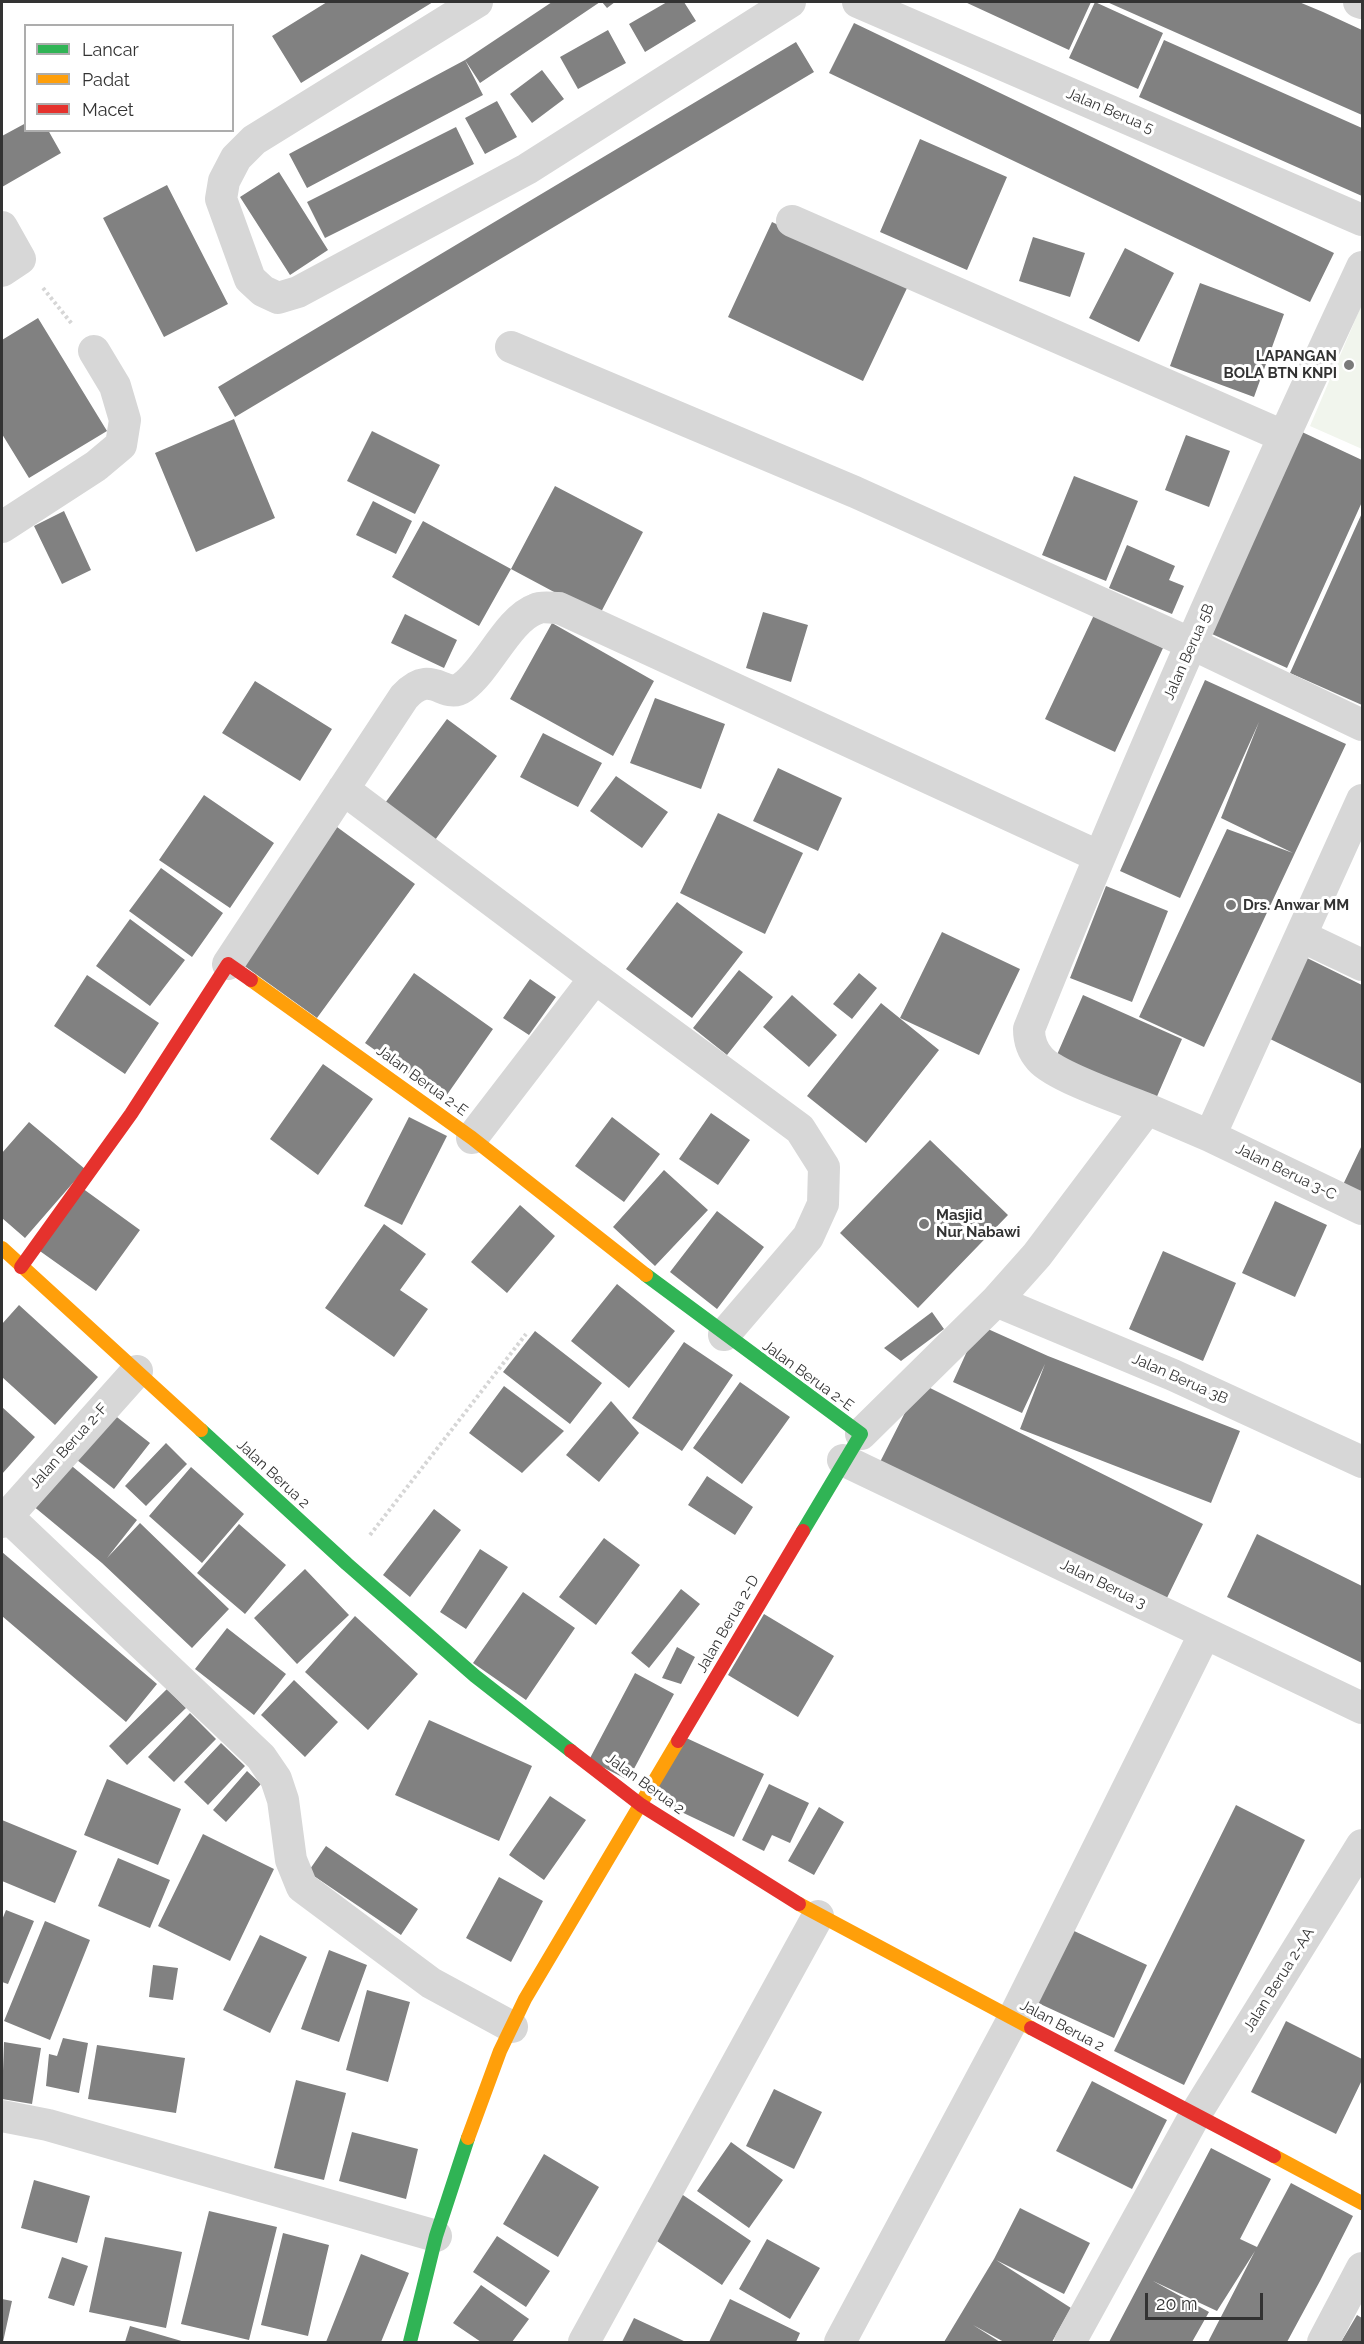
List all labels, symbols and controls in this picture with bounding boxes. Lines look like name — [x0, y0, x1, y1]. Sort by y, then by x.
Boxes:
legend — [24, 24, 234, 132]
text: Lancar — [82, 39, 139, 60]
text: Padat — [82, 69, 130, 90]
street label: Jalan Berua 5 — [1064, 85, 1156, 137]
text: Macet — [82, 99, 134, 120]
place label: LAPANGAN BOLA BTN KNPI — [1223, 347, 1337, 382]
marker: LAPANGAN BOLA BTN KNPI — [1342, 358, 1356, 372]
street label: Jalan Berua 5B — [1160, 601, 1218, 703]
place label: Drs. Anwar MM — [1243, 896, 1349, 914]
marker: Drs. Anwar MM — [1224, 898, 1238, 912]
street label: Jalan Berua 2-E — [373, 1042, 471, 1120]
street label: Jalan Berua 3-C — [1233, 1140, 1339, 1204]
place label: Masjid Nur Nabawi — [936, 1206, 1020, 1241]
marker: Masjid Nur Nabawi — [917, 1217, 931, 1231]
street label: Jalan Berua 2-E — [759, 1337, 857, 1415]
street label: Jalan Berua 3B — [1129, 1350, 1231, 1408]
street label: Jalan Berua 2-F — [26, 1400, 112, 1492]
street label: Jalan Berua 2 — [233, 1436, 313, 1512]
street label: Jalan Berua 3 — [1057, 1556, 1149, 1612]
street label: Jalan Berua 2-D — [693, 1572, 763, 1676]
street label: Jalan Berua 2 — [602, 1749, 688, 1819]
street label: Jalan Berua 2-AA — [1240, 1925, 1318, 2035]
street label: Jalan Berua 2 — [1017, 1996, 1107, 2056]
scale bar — [1148, 2281, 1266, 2319]
text: 20 m — [1156, 2293, 1198, 2314]

